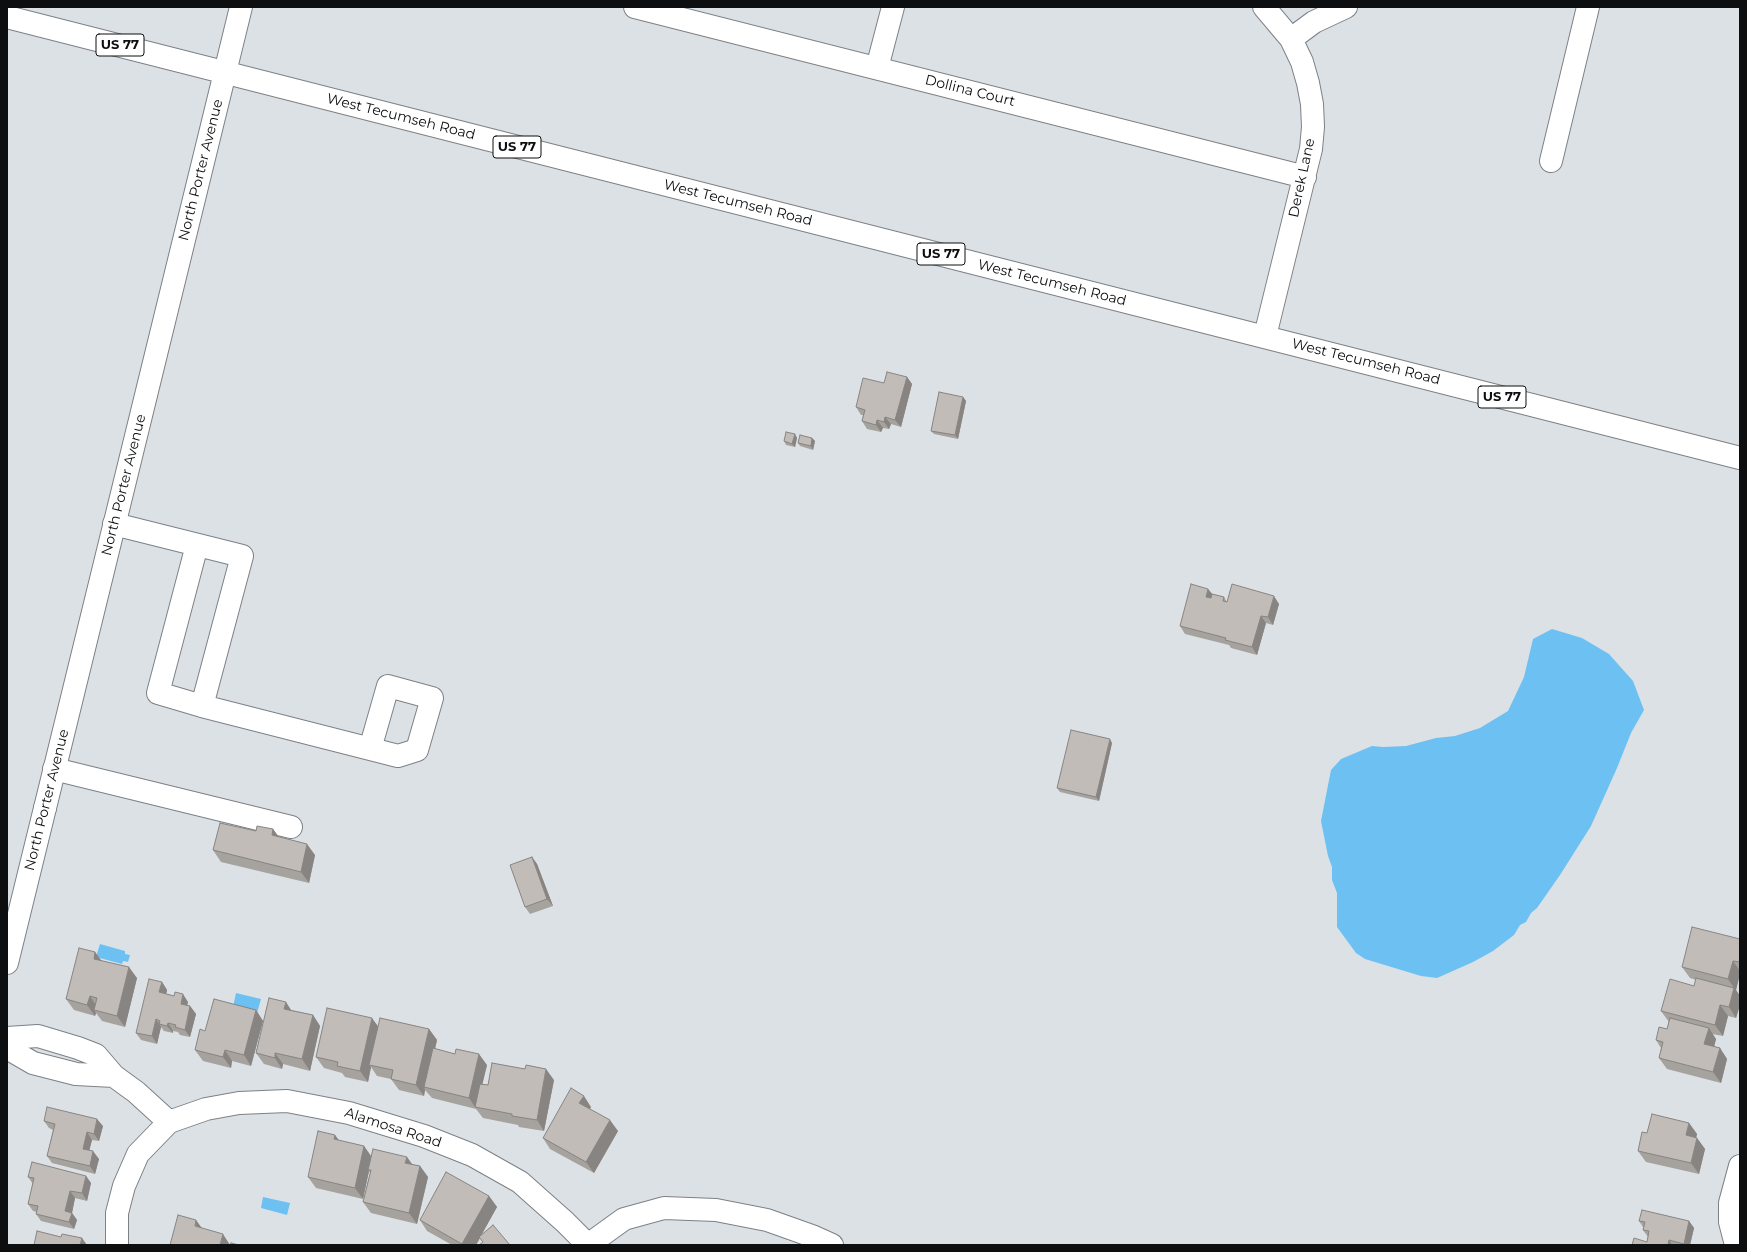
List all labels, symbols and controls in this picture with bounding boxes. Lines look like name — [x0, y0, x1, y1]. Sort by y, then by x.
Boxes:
road number: US 77 — [96, 34, 144, 56]
street label: Dollina Court — [923, 72, 1017, 110]
street label: West Tecumseh Road — [325, 90, 477, 144]
street label: North Porter Avenue — [175, 97, 227, 243]
road number: US 77 — [493, 136, 541, 158]
street label: Derek Lane — [1285, 137, 1319, 219]
street label: West Tecumseh Road — [662, 176, 814, 230]
road number: US 77 — [917, 243, 965, 265]
street label: West Tecumseh Road — [976, 256, 1128, 310]
street label: West Tecumseh Road — [1290, 335, 1442, 389]
road number: US 77 — [1478, 386, 1526, 408]
street label: North Porter Avenue — [98, 412, 150, 558]
street label: North Porter Avenue — [21, 727, 73, 873]
street label: Alamosa Road — [342, 1104, 444, 1152]

